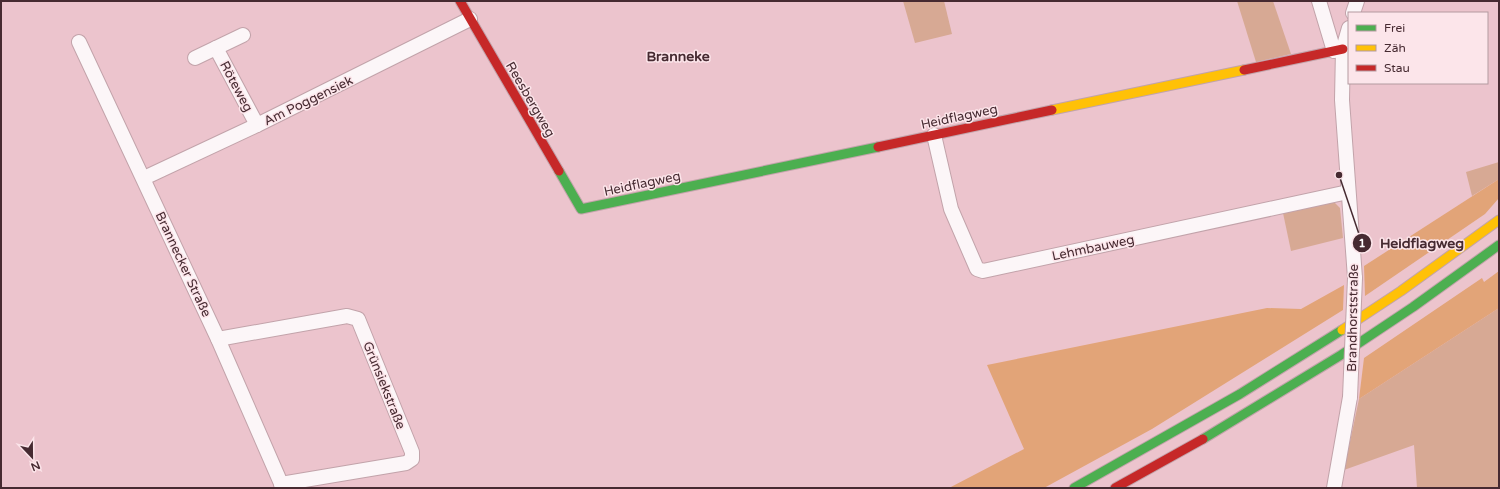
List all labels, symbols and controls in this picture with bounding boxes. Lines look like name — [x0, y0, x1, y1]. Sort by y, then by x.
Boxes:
legend — [1348, 12, 1488, 84]
text: Frei — [1384, 21, 1405, 35]
text: Zäh — [1384, 41, 1406, 55]
district label: Branneke — [646, 48, 710, 65]
street label: Röteweg — [216, 58, 256, 115]
street label: Reesbergweg — [502, 59, 558, 140]
text: Stau — [1384, 61, 1410, 75]
street label: Am Poggensiek — [261, 72, 356, 129]
street label: Heidflagweg — [919, 101, 999, 133]
street label: Heidflagweg — [602, 168, 682, 200]
street label: Brannecker Straße — [152, 209, 214, 320]
callout: Heidflagweg — [1352, 230, 1472, 256]
street label: Lehmbauweg — [1051, 231, 1136, 265]
text: Heidflagweg — [1380, 235, 1464, 252]
text: 1 — [1358, 236, 1366, 250]
street label: Brandhorststraße — [1344, 264, 1362, 372]
street label: Grünsiekstraße — [359, 339, 409, 432]
north arrow — [12, 437, 52, 477]
text: N — [29, 458, 42, 473]

